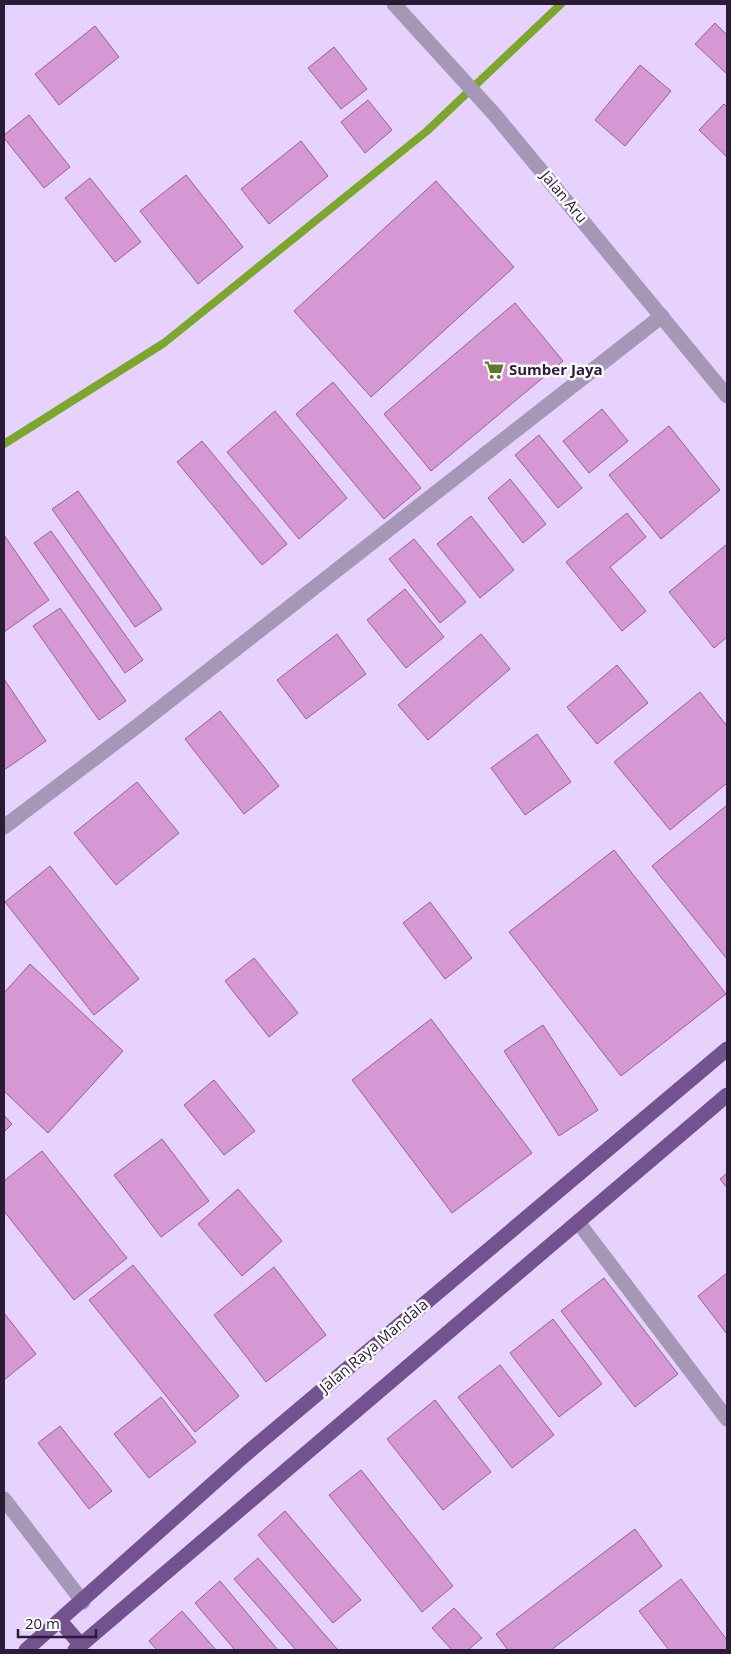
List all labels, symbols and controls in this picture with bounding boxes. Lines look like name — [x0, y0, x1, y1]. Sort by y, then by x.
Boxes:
street label: Jalan Aru — [536, 164, 592, 227]
supermarket icon: Sumber Jaya — [483, 359, 505, 381]
place label: Sumber Jaya — [509, 359, 603, 379]
street label: Jalan Raya Mandala — [313, 1294, 432, 1398]
scale bar — [18, 1606, 95, 1638]
text: 20 m — [25, 1613, 60, 1633]

